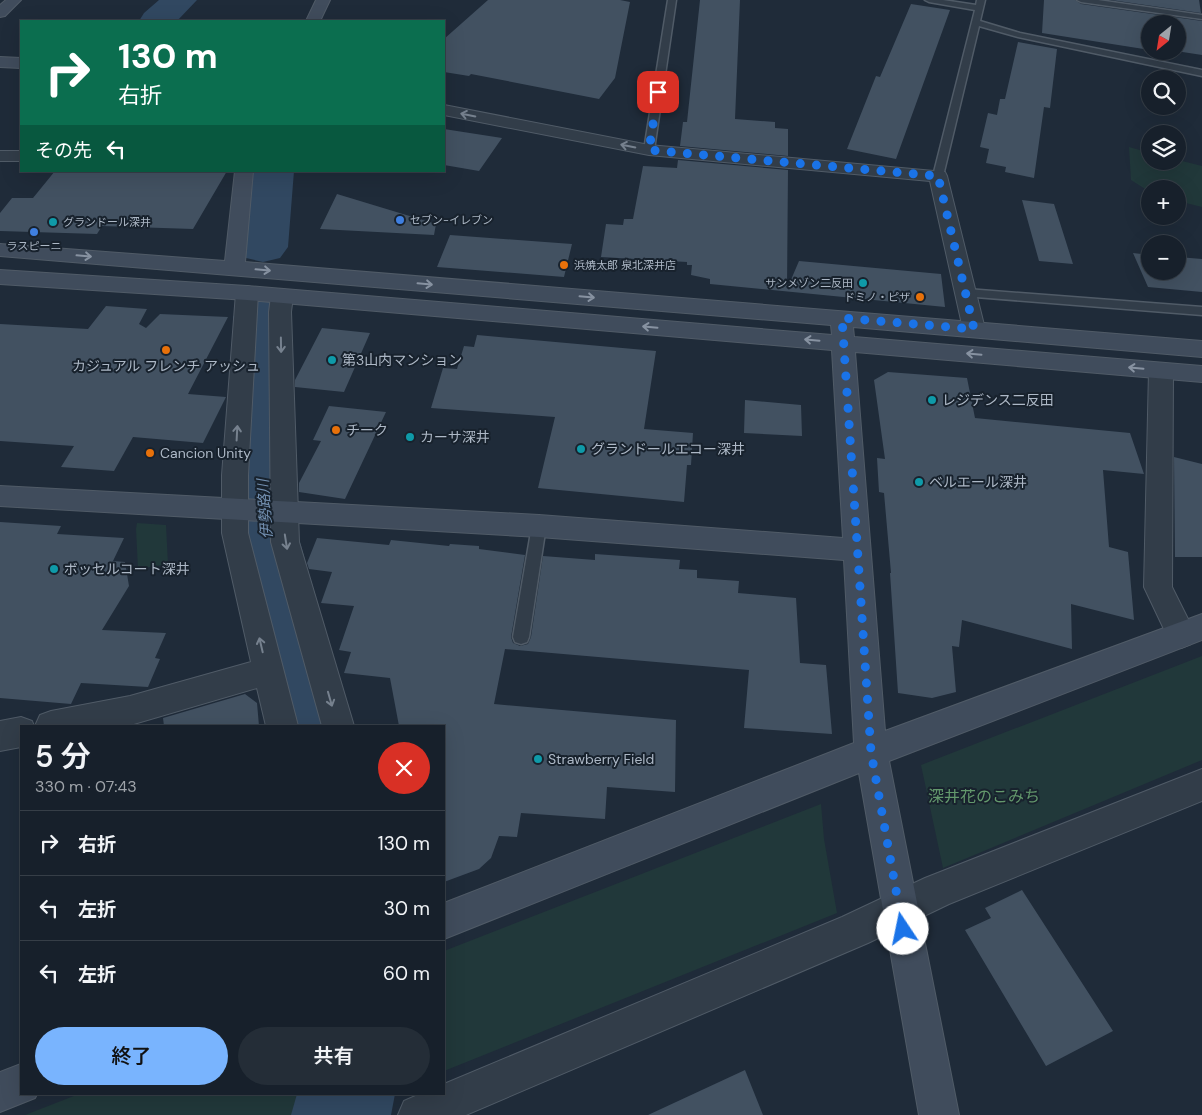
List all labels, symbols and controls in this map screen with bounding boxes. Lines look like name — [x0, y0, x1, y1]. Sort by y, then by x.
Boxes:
north arrow — [1141, 15, 1186, 60]
map controls — [1141, 15, 1186, 280]
text: 130 m — [118, 33, 218, 79]
icon: right — [35, 40, 100, 105]
button: search — [1141, 70, 1186, 115]
pin — [637, 71, 679, 113]
icon: arrive — [644, 78, 672, 106]
text: 右折 — [118, 81, 162, 110]
one-way arrow — [461, 110, 477, 119]
button: layers — [1141, 125, 1186, 170]
icon: left — [102, 135, 130, 163]
text: その先 — [35, 138, 92, 163]
one-way arrow — [620, 140, 636, 150]
button: + — [1141, 180, 1186, 225]
place label: セブン-イレブン — [410, 213, 493, 227]
marker: セブン-イレブン — [394, 214, 406, 226]
place label: グランドール深井 — [63, 215, 151, 229]
marker: グランドール深井 — [47, 216, 59, 228]
marker: ラスピーニ — [28, 226, 40, 238]
button: − — [1141, 235, 1186, 280]
place label: ラスピーニ — [7, 239, 61, 253]
one-way arrow — [75, 251, 91, 261]
place label: 浜焼太郎 泉北深井店 — [574, 258, 676, 272]
marker: 浜焼太郎 泉北深井店 — [558, 259, 570, 271]
one-way arrow — [255, 266, 271, 275]
place label: サンメゾン二反田 — [765, 276, 853, 290]
marker: サンメゾン二反田 — [857, 277, 869, 289]
one-way arrow — [417, 279, 433, 289]
place label: ドミノ・ピザ — [844, 290, 910, 304]
marker: ドミノ・ピザ — [914, 291, 926, 303]
one-way arrow — [579, 293, 595, 302]
one-way arrow — [643, 322, 659, 332]
one-way arrow — [276, 336, 286, 353]
one-way arrow — [804, 336, 820, 345]
marker: カジュアル フレンチ アッシュ — [160, 344, 172, 356]
one-way arrow — [966, 349, 982, 359]
place label: 第3山内マンション — [342, 351, 462, 369]
marker: 第3山内マンション — [326, 354, 338, 366]
place label: カジュアル フレンチ アッシュ — [72, 357, 260, 375]
one-way arrow — [1128, 364, 1144, 373]
place label: レジデンス二反田 — [942, 391, 1054, 409]
marker: レジデンス二反田 — [926, 394, 938, 406]
place label: チーク — [346, 421, 388, 439]
marker: チーク — [330, 424, 342, 436]
one-way arrow — [233, 425, 242, 441]
place label: カーサ深井 — [420, 428, 490, 446]
marker: カーサ深井 — [404, 431, 416, 443]
place label: グランドールエコー深井 — [591, 440, 745, 458]
marker: グランドールエコー深井 — [575, 443, 587, 455]
place label: Cancion Unity — [160, 444, 251, 462]
marker: Cancion Unity — [144, 447, 156, 459]
place label: ベルエール深井 — [929, 473, 1027, 491]
water label: 伊勢路川 — [253, 476, 277, 540]
marker: ベルエール深井 — [913, 476, 925, 488]
one-way arrow — [281, 534, 291, 550]
place label: ボッセルコート深井 — [64, 560, 190, 578]
marker: ボッセルコート深井 — [48, 563, 60, 575]
one-way arrow — [256, 638, 265, 654]
one-way arrow — [325, 690, 335, 706]
text: 5 分 — [35, 737, 91, 776]
button: close — [378, 742, 430, 794]
place label: Strawberry Field — [548, 750, 654, 768]
marker: Strawberry Field — [532, 753, 544, 765]
text: 330 m · 07:43 — [35, 776, 137, 797]
park label: 深井花のこみち — [928, 786, 1040, 807]
icon: right — [35, 829, 63, 857]
text: 130 m — [378, 831, 430, 856]
text: 右折 — [78, 832, 116, 857]
icon: left — [35, 894, 63, 922]
text: 30 m — [384, 896, 430, 921]
text: 左折 — [78, 897, 116, 922]
position arrow — [876, 902, 928, 954]
icon: left — [35, 959, 63, 987]
text: 60 m — [383, 961, 430, 986]
text: 左折 — [78, 962, 116, 987]
button: 終了 — [35, 1027, 228, 1085]
button: 共有 — [238, 1027, 430, 1085]

